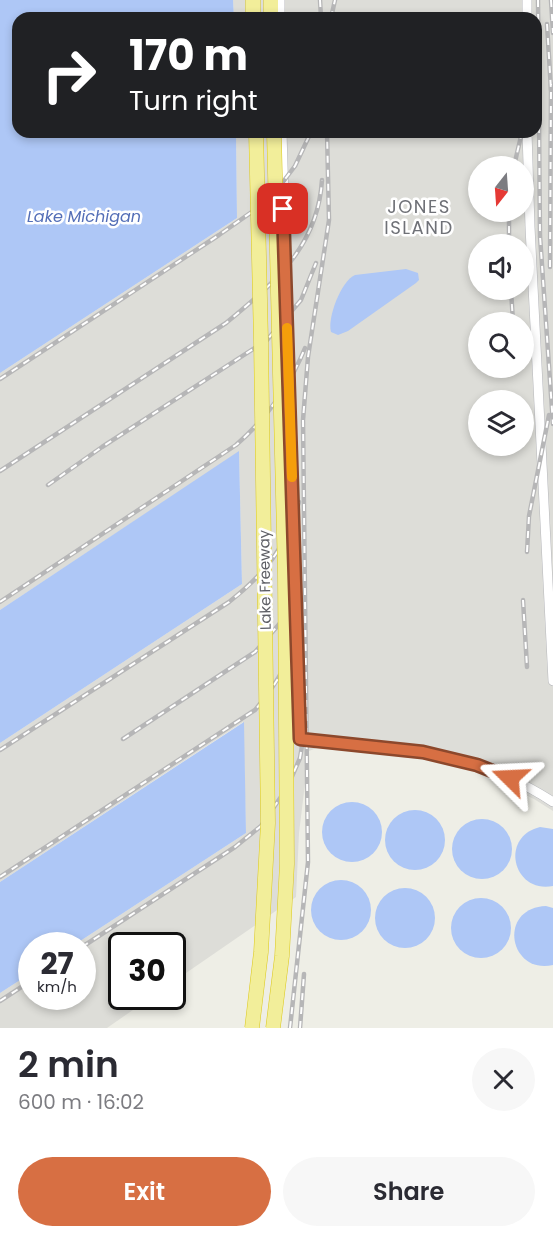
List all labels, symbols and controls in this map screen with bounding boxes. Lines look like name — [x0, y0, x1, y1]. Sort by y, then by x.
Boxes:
text: 170 m — [129, 26, 248, 85]
icon: right — [30, 36, 108, 114]
text: Turn right — [129, 82, 258, 119]
north arrow — [468, 156, 534, 222]
map controls — [468, 156, 534, 456]
pin — [257, 183, 308, 234]
icon: arrive — [266, 192, 299, 225]
district label: JONES ISLAND — [384, 194, 454, 240]
water label: Lake Michigan — [27, 205, 141, 228]
button: sound — [468, 234, 534, 300]
button: search — [468, 312, 534, 378]
button: layers — [468, 390, 534, 456]
street label: Lake Freeway — [253, 529, 276, 630]
position arrow — [478, 746, 542, 810]
speed limit sign: 30 — [108, 932, 186, 1010]
text: 27 — [40, 942, 74, 985]
text: km/h — [37, 976, 77, 997]
text: 2 min — [18, 1039, 119, 1090]
button: close — [472, 1048, 535, 1111]
text: 600 m · 16:02 — [18, 1088, 144, 1116]
button: Exit — [18, 1157, 271, 1226]
button: Share — [283, 1157, 535, 1226]

